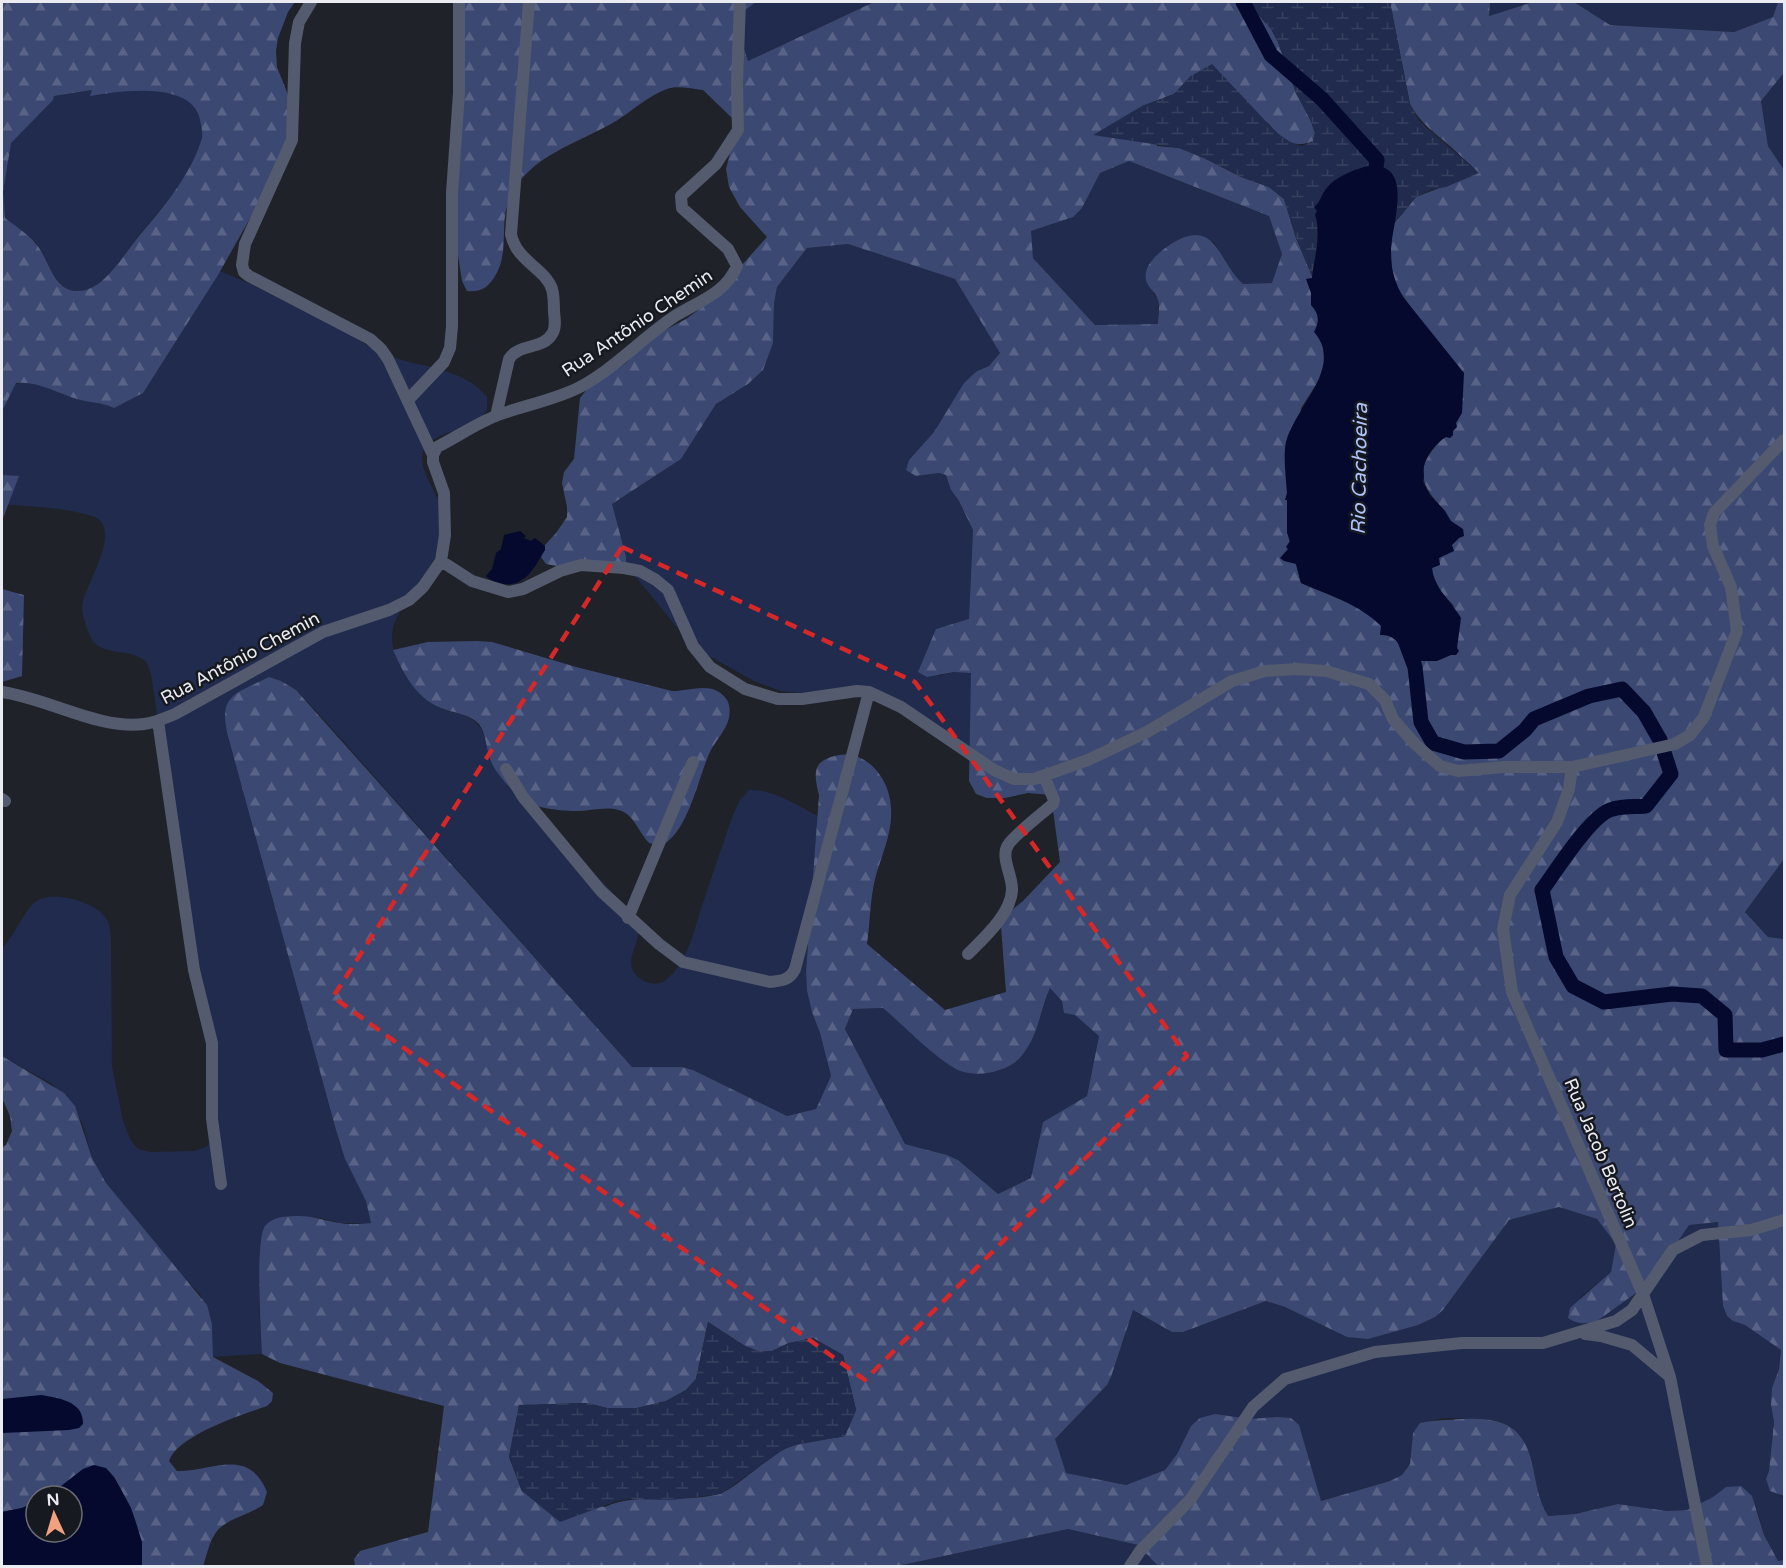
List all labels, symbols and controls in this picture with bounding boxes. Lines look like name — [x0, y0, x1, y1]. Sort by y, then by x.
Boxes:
street label: Rua Antônio Chemin — [557, 264, 717, 382]
water label: Rio Cachoeira — [1347, 402, 1373, 535]
street label: Rua Antônio Chemin — [157, 607, 323, 709]
street label: Rua Jacob Bertolin — [1559, 1075, 1643, 1231]
north arrow — [24, 1484, 84, 1544]
text: N — [46, 1490, 60, 1510]

